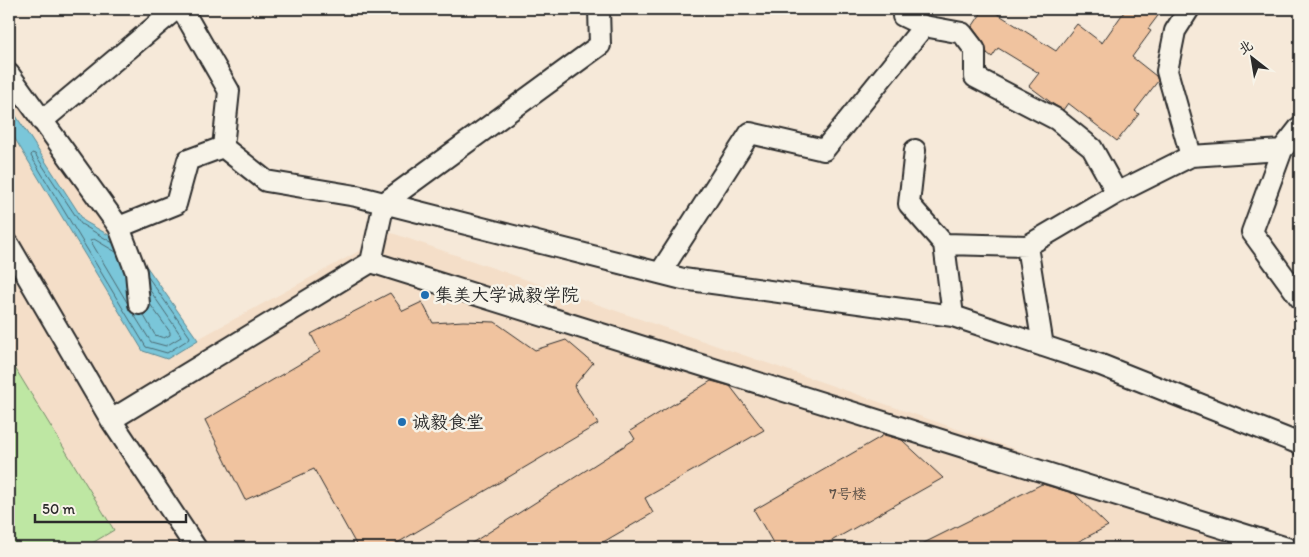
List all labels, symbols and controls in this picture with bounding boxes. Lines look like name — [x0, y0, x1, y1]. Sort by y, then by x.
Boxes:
north arrow — [1226, 32, 1276, 82]
text: 北 — [1235, 36, 1256, 58]
place label: 集美大学诚毅学院 — [435, 284, 579, 306]
marker: 集美大学诚毅学院 — [419, 289, 431, 301]
place label: 诚毅食堂 — [412, 411, 484, 433]
marker: 诚毅食堂 — [396, 416, 408, 428]
house number: 7号楼 — [829, 485, 867, 503]
scale bar — [35, 492, 186, 524]
text: 50 m — [42, 500, 75, 518]

